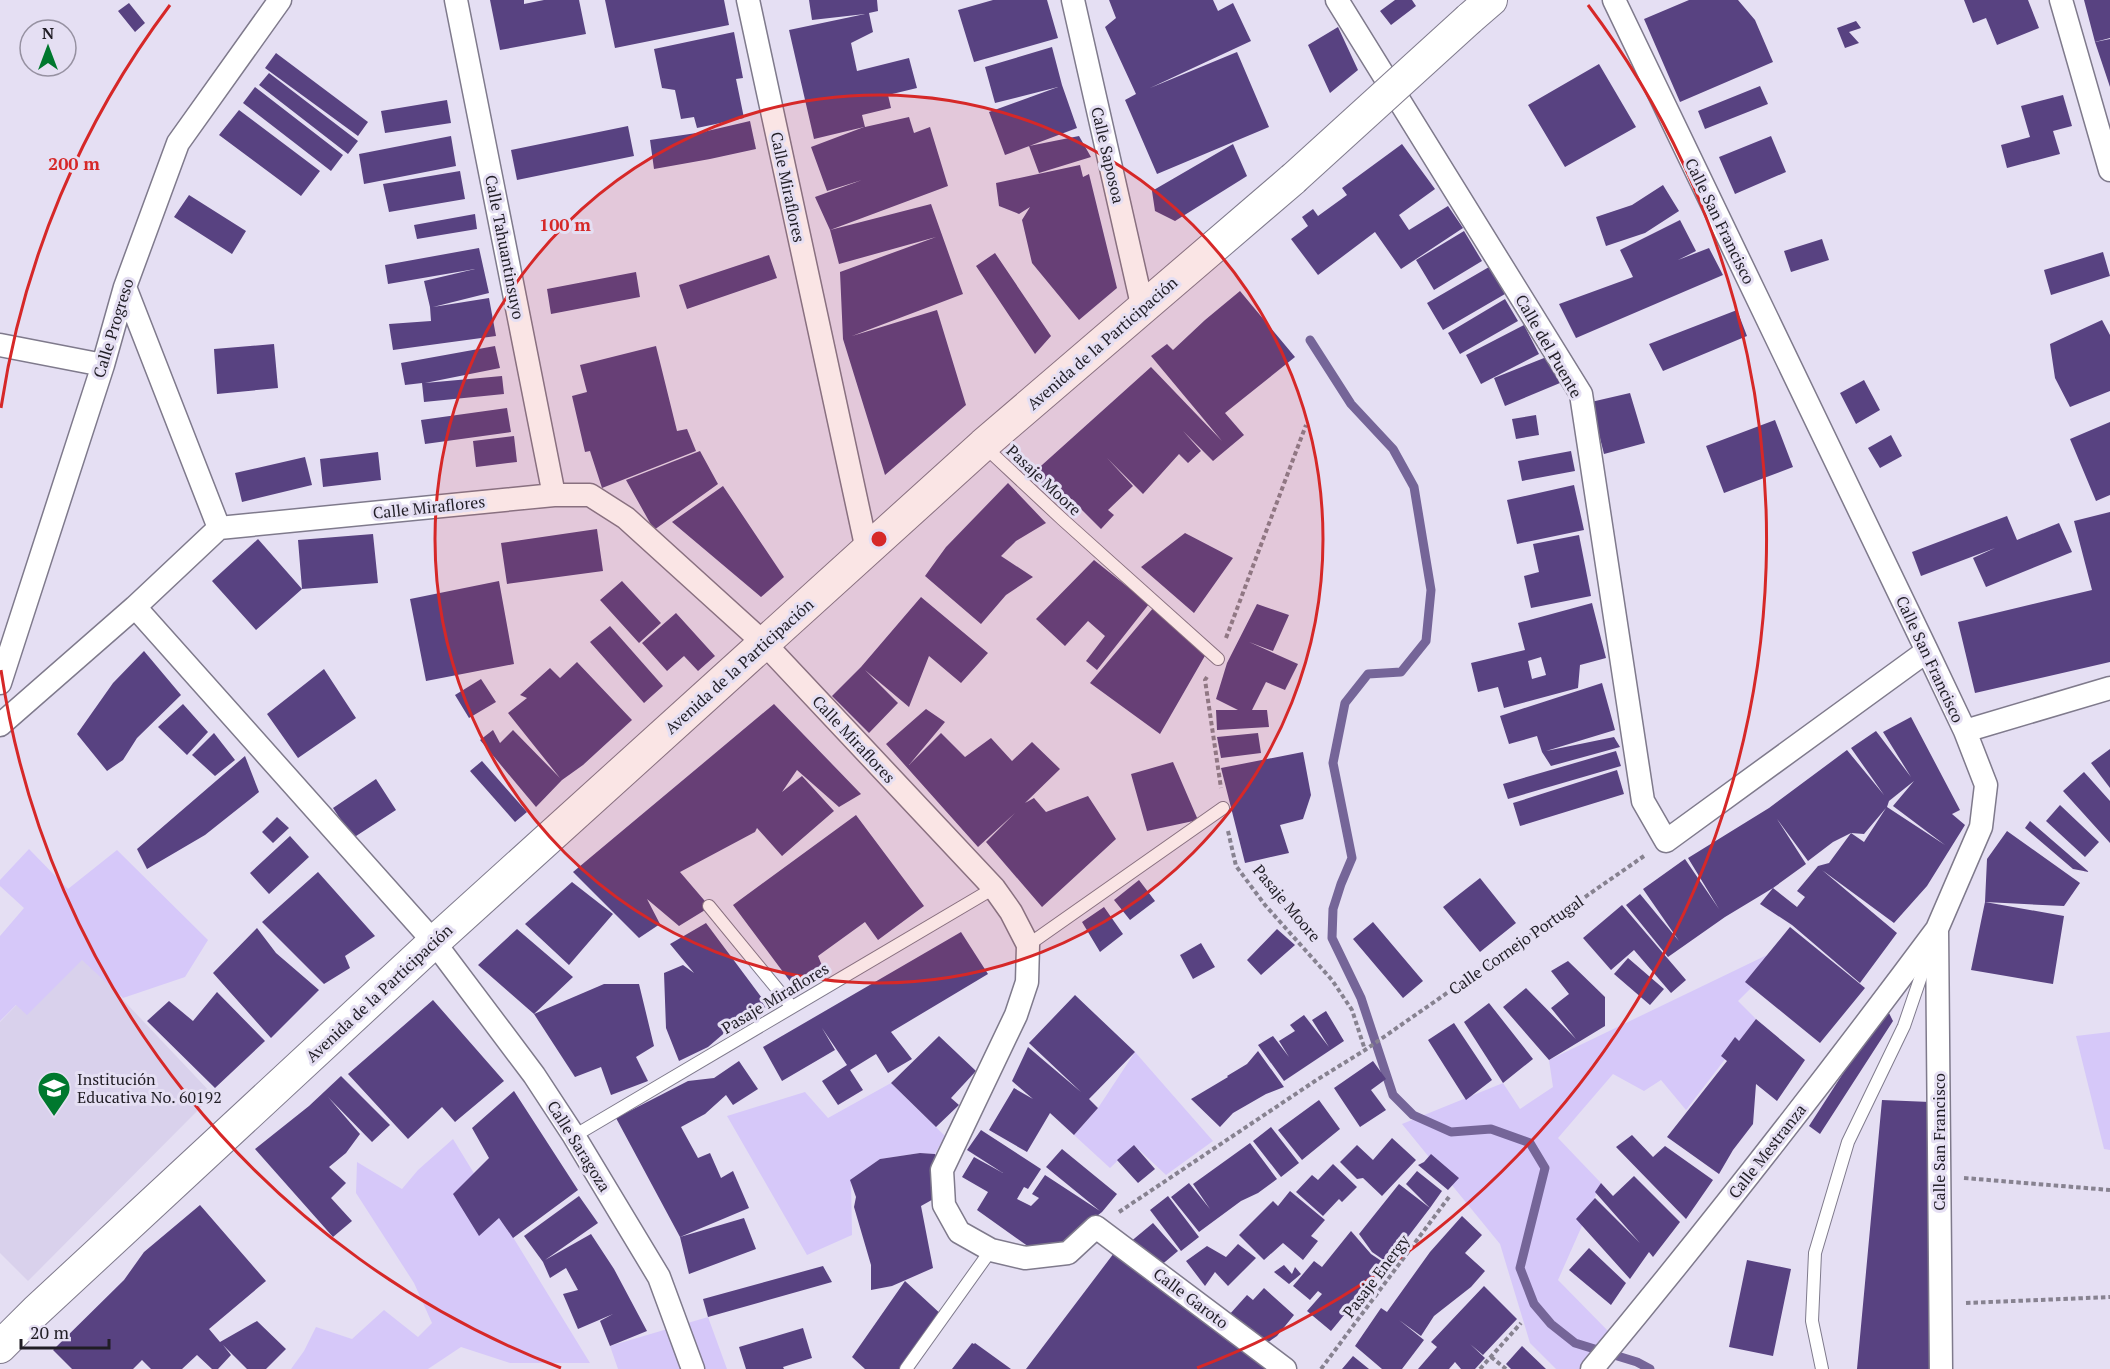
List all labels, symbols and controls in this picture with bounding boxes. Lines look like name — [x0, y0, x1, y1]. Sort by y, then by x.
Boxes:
north arrow — [18, 18, 78, 78]
text: N — [42, 22, 54, 44]
street label: Calle Saposoa — [1086, 105, 1130, 205]
street label: Calle Miraflores — [766, 130, 810, 244]
text: 200 m — [48, 151, 100, 175]
street label: Calle San Francisco — [1680, 154, 1760, 288]
street label: Calle Tahuantinsuyo — [480, 173, 530, 321]
text: 100 m — [539, 212, 591, 236]
street label: Avenida de la Participación — [1022, 271, 1182, 415]
street label: Calle Progreso — [87, 275, 139, 380]
street label: Calle del Puente — [1511, 290, 1587, 402]
street label: Pasaje Moore — [1002, 440, 1086, 520]
street label: Calle Miraflores — [372, 490, 486, 524]
centre of rings — [869, 529, 889, 549]
street label: Calle San Francisco — [1891, 592, 1969, 726]
street label: Avenida de la Participación — [660, 593, 818, 739]
street label: Calle Miraflores — [808, 690, 900, 788]
street label: Pasaje Moore — [1248, 860, 1326, 946]
street label: Calle Cornejo Portugal — [1444, 890, 1588, 1000]
street label: Avenida de la Participación — [301, 919, 457, 1067]
street label: Pasaje Miraflores — [717, 957, 833, 1039]
place label: Institución Educativa No. 60192 — [77, 1068, 222, 1108]
school or university icon: Institución Educativa No. 60192 — [36, 1070, 72, 1117]
street label: Calle San Francisco — [1928, 1073, 1950, 1211]
street label: Calle Saragoza — [542, 1096, 616, 1196]
street label: Calle Mestranza — [1723, 1099, 1811, 1203]
street label: Pasaje Energy — [1338, 1229, 1415, 1322]
street label: Calle Garoto — [1149, 1263, 1233, 1334]
scale bar — [21, 1312, 110, 1350]
text: 20 m — [30, 1320, 70, 1344]

